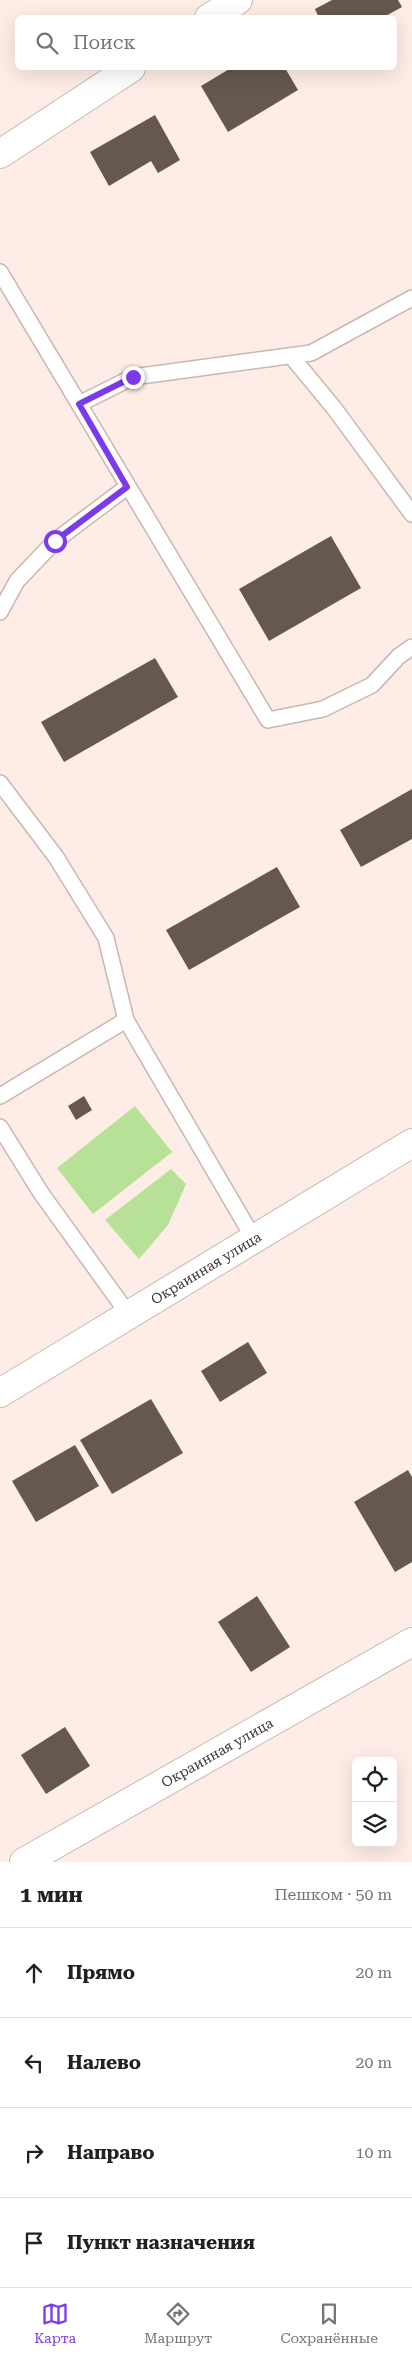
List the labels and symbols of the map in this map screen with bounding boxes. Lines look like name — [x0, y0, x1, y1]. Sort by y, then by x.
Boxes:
route end — [122, 366, 145, 389]
route start — [44, 530, 67, 553]
street label: Окраинная улица — [148, 1228, 264, 1307]
street label: Окраинная улица — [158, 1714, 276, 1790]

